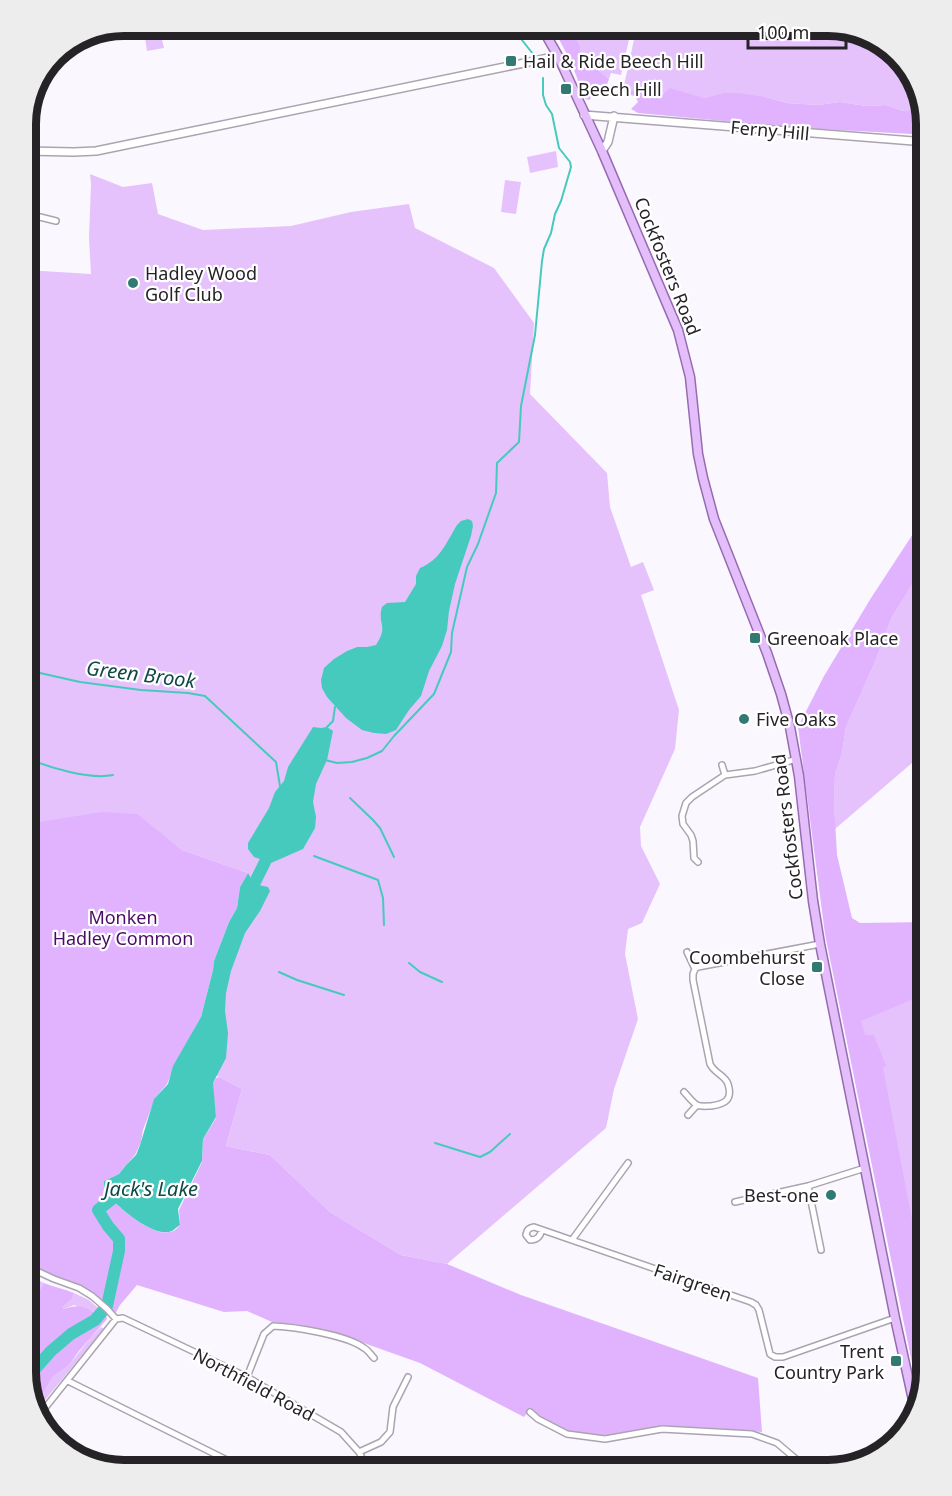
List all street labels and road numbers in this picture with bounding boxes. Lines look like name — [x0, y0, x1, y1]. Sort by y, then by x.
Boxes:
street label: Ferny Hill — [730, 115, 810, 145]
street label: Cockfosters Road — [629, 193, 707, 339]
street label: Cockfosters Road — [766, 753, 808, 901]
street label: Fairgreen — [651, 1257, 735, 1307]
street label: Northfield Road — [189, 1342, 319, 1426]

